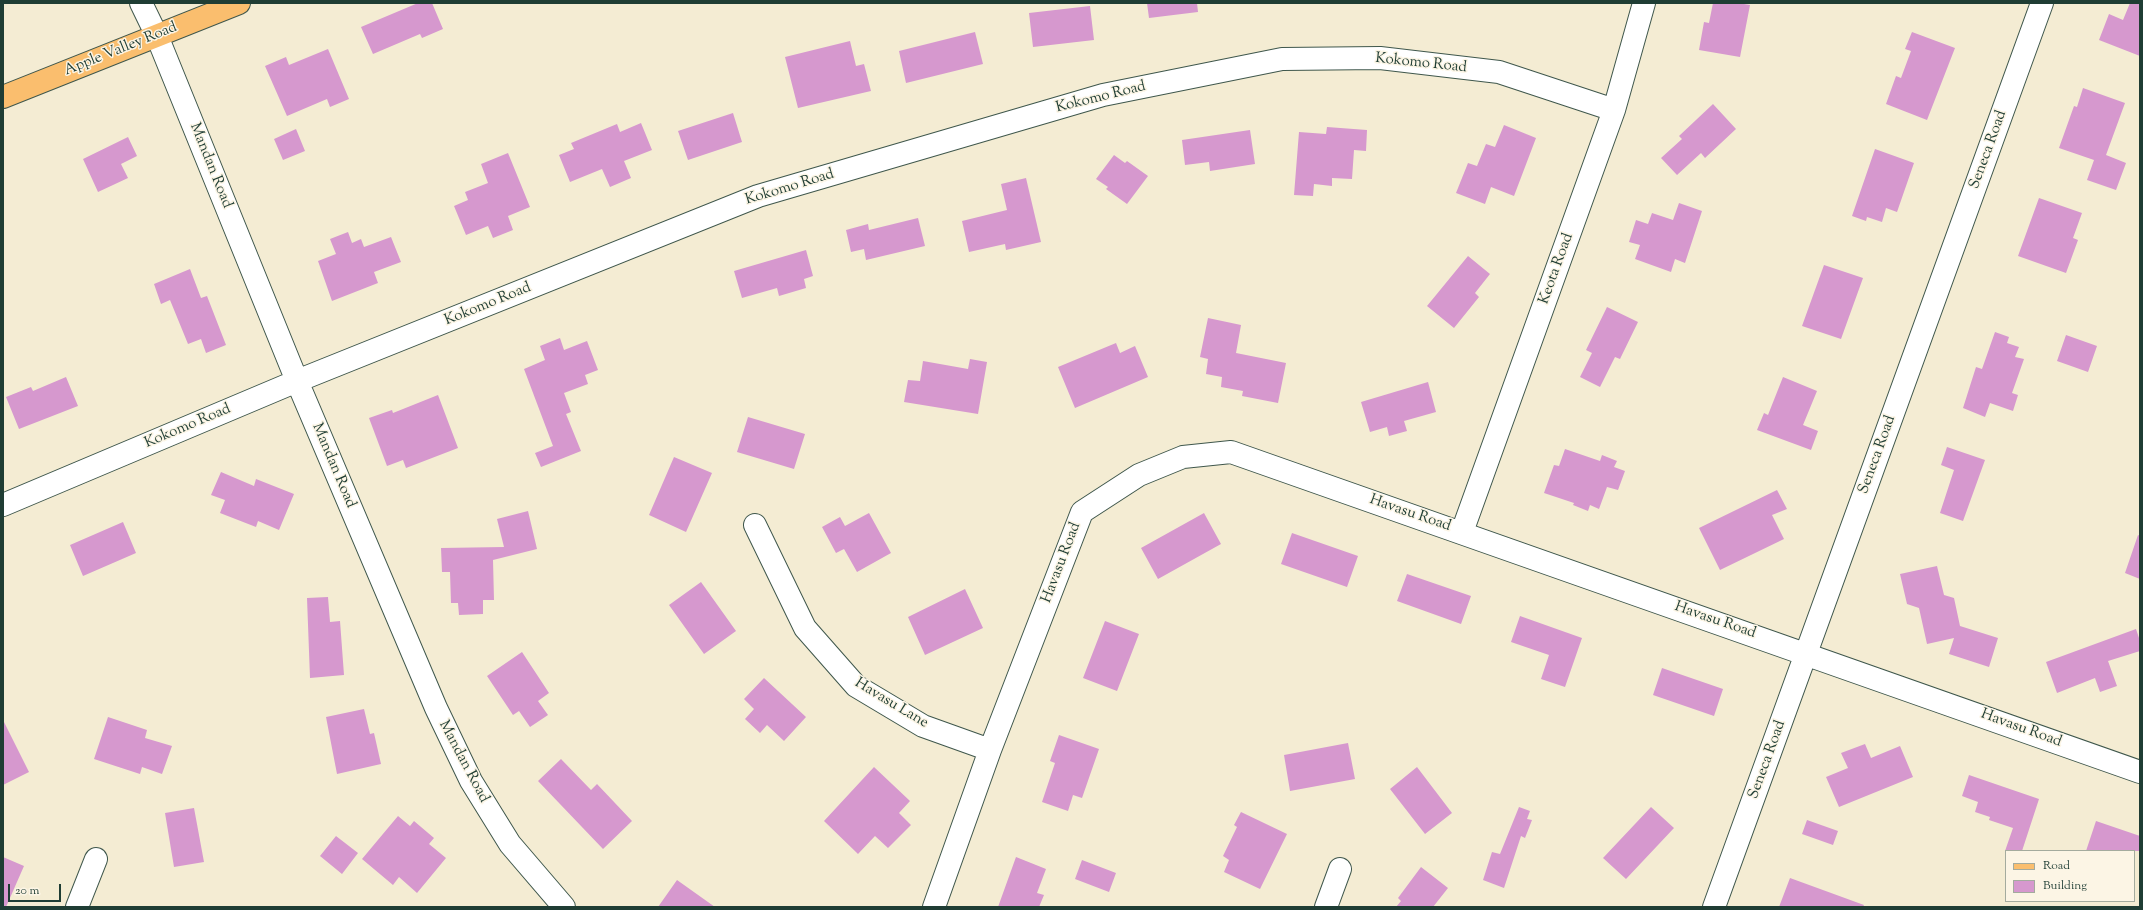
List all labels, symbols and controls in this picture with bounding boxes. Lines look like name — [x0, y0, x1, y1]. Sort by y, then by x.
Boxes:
street label: Apple Valley Road — [62, 19, 180, 81]
street label: Kokomo Road — [1374, 50, 1468, 78]
street label: Kokomo Road — [1054, 78, 1148, 118]
street label: Seneca Road — [1966, 108, 2012, 192]
street label: Mandan Road — [185, 121, 235, 211]
street label: Kokomo Road — [743, 166, 837, 210]
street label: Keota Road — [1536, 231, 1578, 307]
street label: Kokomo Road — [442, 279, 534, 331]
street label: Kokomo Road — [142, 401, 234, 453]
street label: Seneca Road — [1855, 413, 1901, 497]
street label: Mandan Road — [307, 421, 359, 511]
street label: Havasu Road — [1367, 492, 1453, 536]
street label: Havasu Road — [1038, 520, 1086, 606]
street label: Havasu Road — [1672, 599, 1758, 643]
street label: Havasu Lane — [851, 675, 931, 733]
street label: Havasu Road — [1978, 706, 2064, 752]
street label: Mandan Road — [434, 718, 492, 806]
street label: Seneca Road — [1745, 718, 1791, 802]
legend — [2005, 850, 2135, 902]
text: Road — [2043, 857, 2070, 875]
scale bar — [10, 876, 63, 902]
text: Building — [2043, 877, 2087, 895]
text: 20 m — [15, 882, 39, 900]

